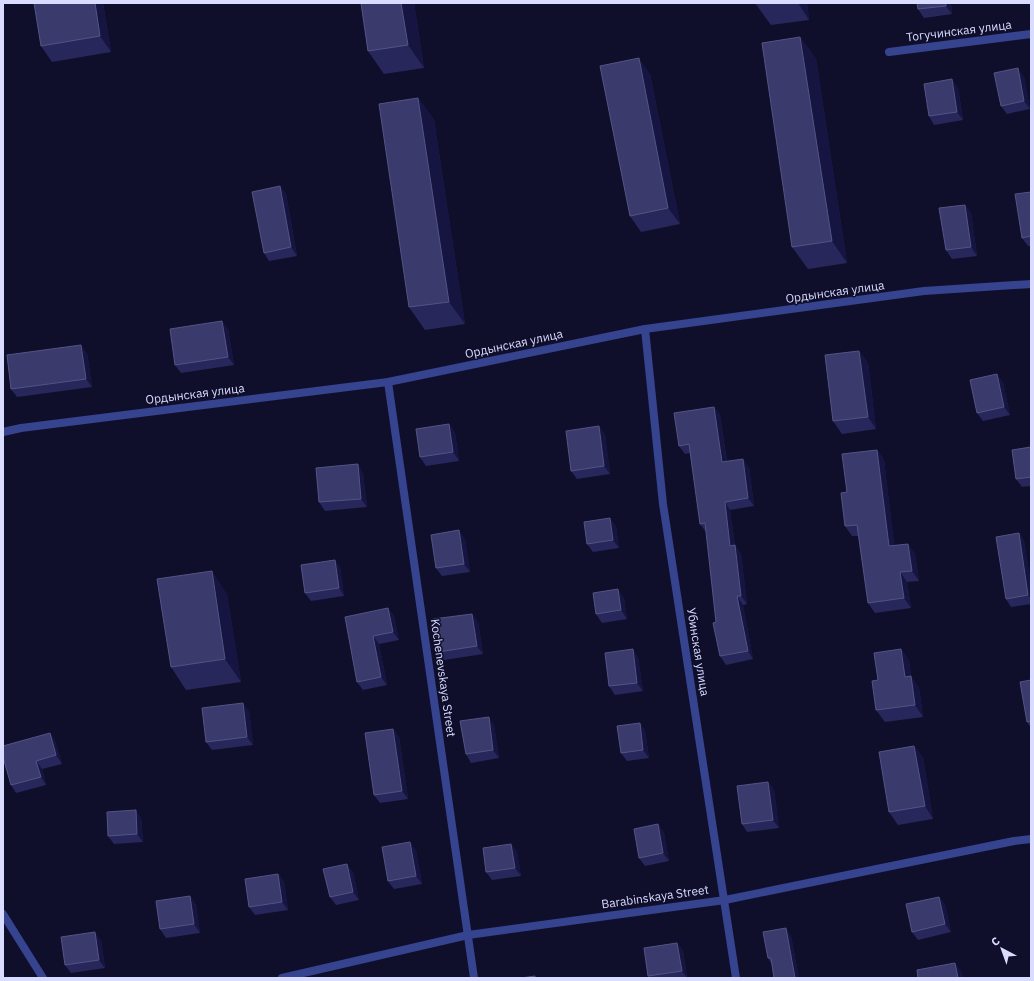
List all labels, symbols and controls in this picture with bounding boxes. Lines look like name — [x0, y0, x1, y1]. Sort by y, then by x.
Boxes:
street label: Тогучинская улица — [905, 17, 1013, 44]
street label: Ордынская улица — [784, 277, 886, 306]
street label: Ордынская улица — [464, 326, 565, 361]
street label: Ордынская улица — [145, 380, 246, 407]
street label: Убинская улица — [684, 607, 713, 698]
street label: Kochenevskaya Street — [428, 618, 459, 738]
street label: Barabinskaya Street — [600, 882, 710, 911]
north arrow — [982, 929, 1022, 969]
text: С — [988, 934, 1003, 949]

